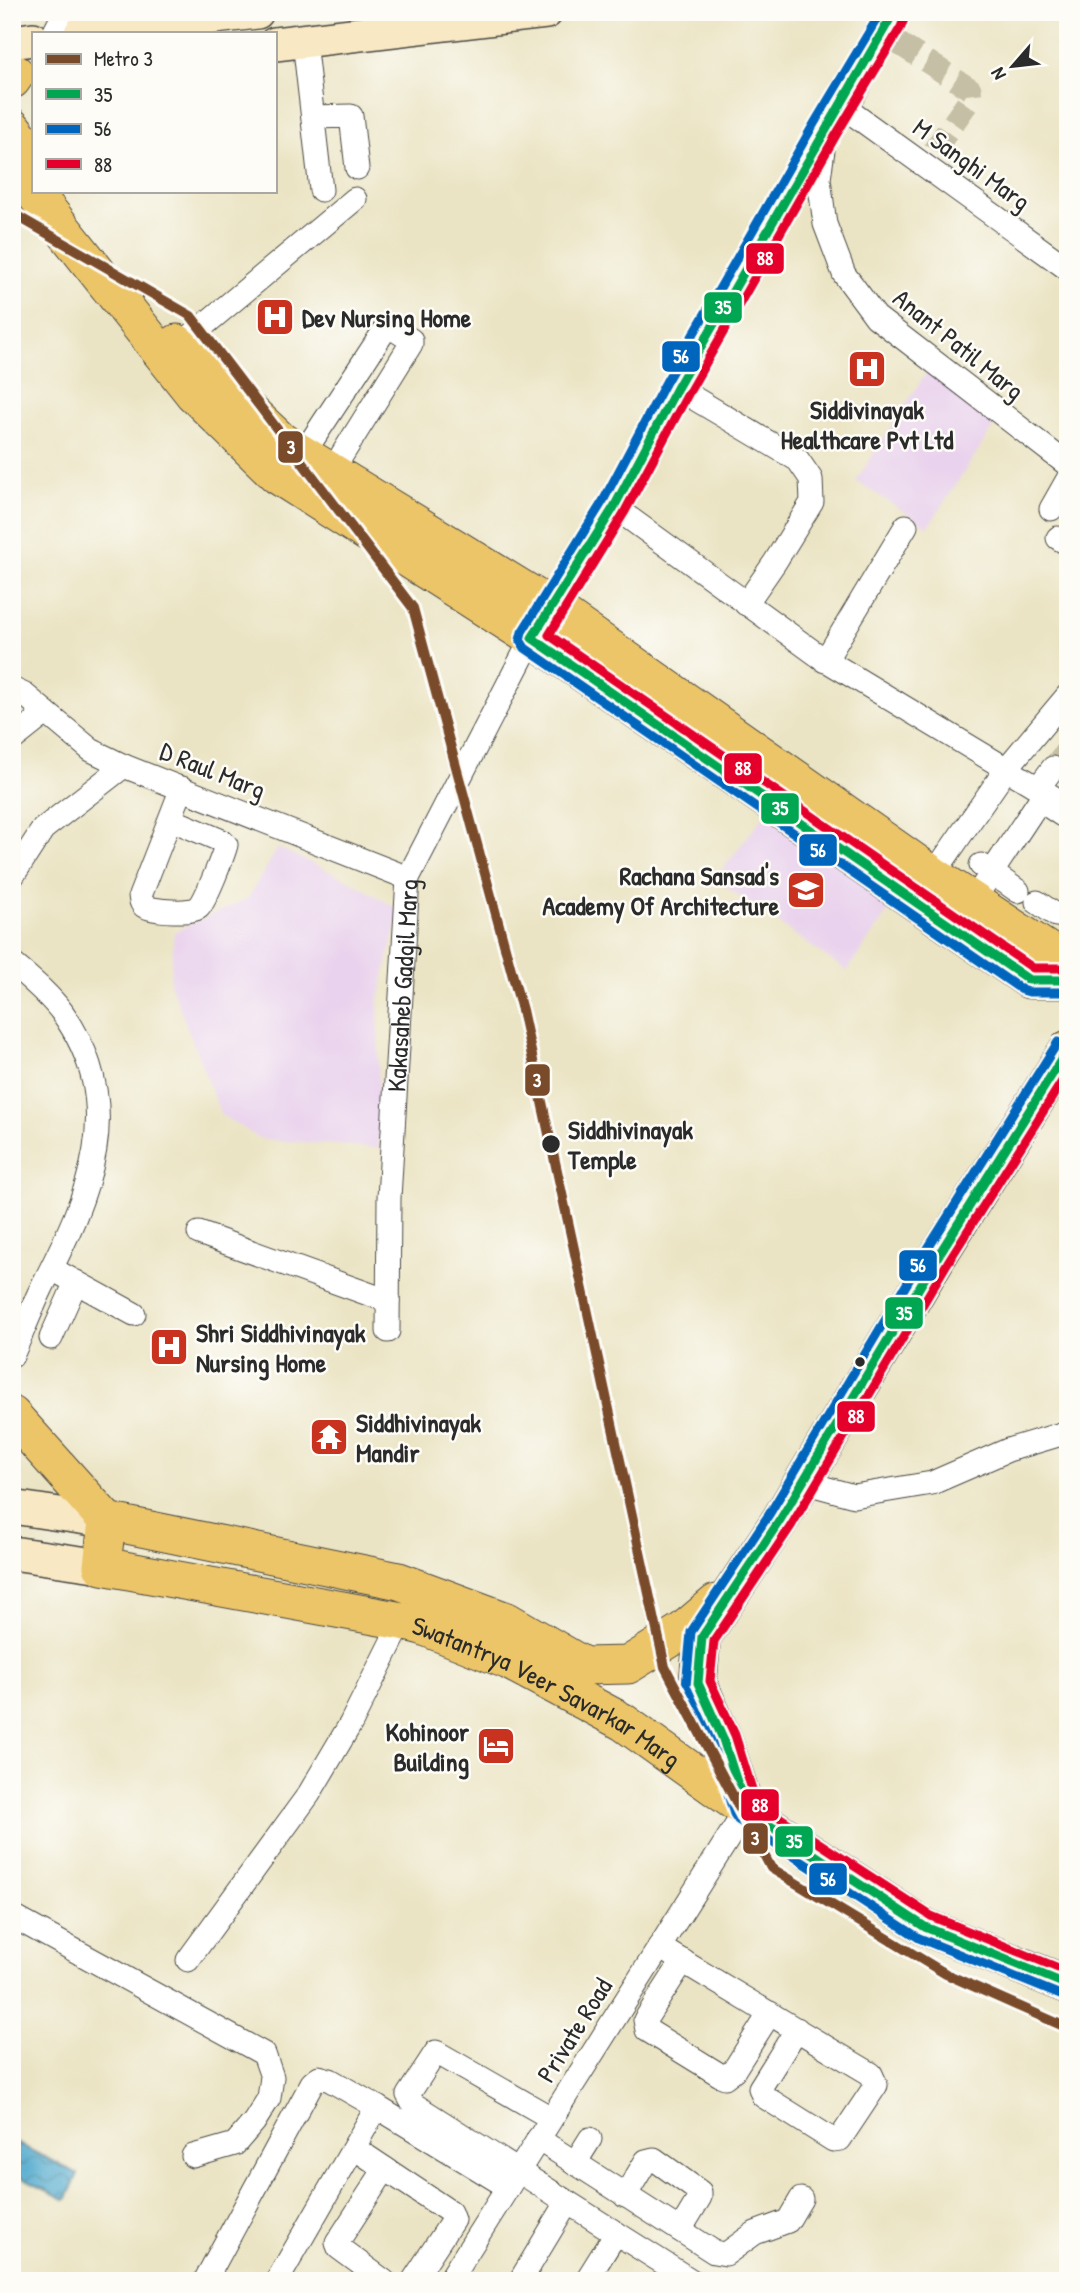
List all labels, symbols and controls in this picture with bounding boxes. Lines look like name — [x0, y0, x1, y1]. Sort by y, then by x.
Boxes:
legend — [32, 32, 276, 192]
north arrow — [978, 32, 1048, 102]
text: Metro 3 — [94, 44, 153, 73]
text: N — [984, 63, 1012, 85]
text: 35 — [94, 80, 112, 109]
street label: M Sanghi Marg — [906, 110, 1038, 218]
text: 56 — [94, 114, 111, 143]
text: 88 — [94, 150, 112, 179]
line badge: 88 — [745, 242, 785, 275]
text: 88 — [757, 245, 773, 271]
street label: Anant Patil Marg — [886, 280, 1032, 408]
line badge: 35 — [703, 291, 743, 324]
text: 35 — [715, 294, 732, 320]
hospital icon: Dev Nursing Home — [254, 296, 296, 338]
place label: Dev Nursing Home — [302, 300, 472, 336]
line badge: 56 — [661, 340, 701, 373]
text: 56 — [673, 343, 689, 369]
hospital icon: Siddivinayak Healthcare Pvt Ltd — [846, 348, 888, 390]
place label: Siddivinayak Healthcare Pvt Ltd — [781, 392, 954, 457]
line badge: 3 — [277, 430, 304, 464]
text: 3 — [287, 434, 296, 460]
street label: D Raul Marg — [155, 733, 271, 807]
line badge: 88 — [723, 752, 763, 785]
text: 88 — [735, 755, 751, 781]
line badge: 35 — [760, 792, 800, 825]
text: 35 — [772, 795, 789, 821]
line badge: 56 — [798, 833, 838, 867]
text: 56 — [810, 837, 826, 863]
place label: Rachana Sansad's Academy Of Architecture — [543, 858, 780, 924]
school or university icon: Rachana Sansad's Academy Of Architecture — [785, 869, 827, 911]
street label: Kakasaheb Gadgil Marg — [378, 878, 425, 1093]
line badge: 3 — [524, 1063, 551, 1097]
text: 3 — [533, 1067, 542, 1093]
place label: Siddhivinayak Temple — [567, 1112, 693, 1178]
marker: Siddhivinayak Temple — [540, 1133, 562, 1155]
line badge: 56 — [898, 1249, 938, 1282]
text: 56 — [910, 1252, 926, 1278]
line badge: 35 — [884, 1296, 924, 1330]
text: 35 — [896, 1300, 913, 1326]
place label: Shri Siddhivinayak Nursing Home — [196, 1315, 366, 1381]
hospital icon: Shri Siddhivinayak Nursing Home — [148, 1326, 190, 1368]
unlabelled marker — [853, 1355, 867, 1369]
line badge: 88 — [836, 1400, 876, 1433]
text: 88 — [848, 1403, 864, 1429]
place label: Siddhivinayak Mandir — [356, 1405, 481, 1470]
temple icon: Siddhivinayak Mandir — [308, 1416, 350, 1458]
street label: Swatantrya Veer Savarkar Marg — [409, 1607, 688, 1776]
place label: Kohinoor Building — [385, 1714, 470, 1780]
hotel icon: Kohinoor Building — [475, 1725, 517, 1767]
line badge: 88 — [740, 1788, 780, 1822]
text: 88 — [752, 1792, 768, 1818]
line badge: 3 — [742, 1822, 769, 1855]
text: 3 — [751, 1825, 760, 1851]
line badge: 35 — [774, 1825, 814, 1858]
text: 35 — [786, 1828, 803, 1854]
line badge: 56 — [808, 1862, 848, 1896]
text: 56 — [820, 1866, 836, 1892]
street label: Private Road — [528, 1971, 620, 2089]

